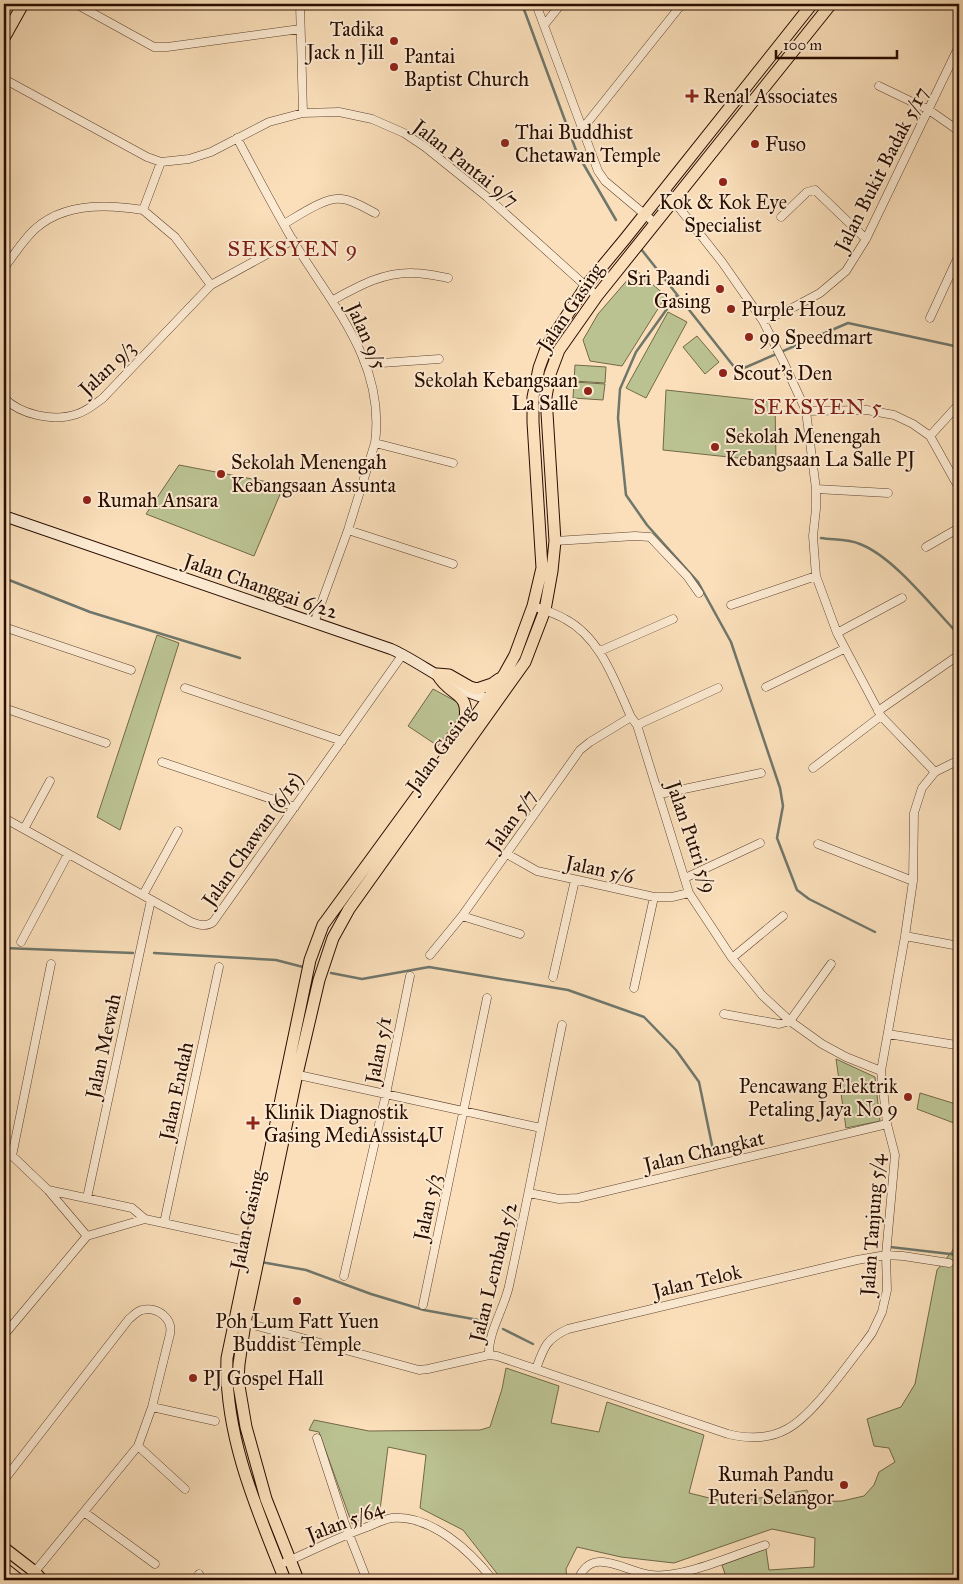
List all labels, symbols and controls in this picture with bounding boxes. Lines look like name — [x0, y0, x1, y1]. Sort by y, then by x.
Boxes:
place label: Tadika Jack n Jill — [304, 17, 385, 65]
scale bar — [776, 28, 897, 60]
marker: Tadika Jack n Jill — [388, 35, 400, 47]
text: 100 m — [783, 36, 823, 54]
place label: Pantai Baptist Church — [404, 44, 529, 91]
marker: Pantai Baptist Church — [388, 61, 400, 73]
street label: Jalan Bukit Badak 5/17 — [828, 83, 934, 258]
place label: Renal Associates — [703, 84, 838, 108]
marker: Renal Associates — [685, 89, 699, 103]
street label: Jalan Pantai 9/7 — [406, 113, 524, 212]
place label: Thai Buddhist Chetawan Temple — [515, 120, 661, 167]
place label: Fuso — [765, 132, 806, 156]
marker: Thai Buddhist Chetawan Temple — [499, 137, 511, 149]
marker: Fuso — [749, 138, 761, 150]
marker: Kok & Kok Eye Specialist — [717, 176, 729, 188]
place label: Kok & Kok Eye Specialist — [659, 190, 787, 237]
district label: SEKSYEN 9 — [228, 235, 358, 262]
street label: Jalan Gasing — [531, 258, 609, 358]
place label: Sri Paandi Gasing — [627, 266, 711, 314]
marker: Sri Paandi Gasing — [714, 283, 726, 295]
street label: Jalan 9/5 — [340, 297, 392, 373]
place label: Purple Houz — [741, 297, 846, 321]
marker: Purple Houz — [725, 303, 737, 315]
place label: 99 Speedmart — [759, 325, 873, 349]
marker: 99 Speedmart — [743, 331, 755, 343]
street label: Jalan 9/3 — [72, 335, 141, 403]
place label: Scout's Den — [733, 361, 832, 385]
marker: Scout's Den — [717, 367, 729, 379]
place label: Sekolah Kebangsaan La Salle — [414, 368, 578, 415]
marker: Sekolah Kebangsaan La Salle — [582, 385, 594, 397]
district label: SEKSYEN 5 — [753, 393, 883, 420]
place label: Sekolah Menengah Kebangsaan La Salle PJ — [725, 424, 915, 472]
marker: Sekolah Menengah Kebangsaan La Salle PJ — [709, 441, 721, 453]
place label: Sekolah Menengah Kebangsaan Assunta — [231, 450, 396, 498]
marker: Sekolah Menengah Kebangsaan Assunta — [215, 468, 227, 480]
place label: Rumah Ansara — [97, 488, 219, 512]
marker: Rumah Ansara — [81, 494, 93, 506]
street label: Jalan Changgai 6/22 — [179, 548, 341, 625]
street label: Jalan Gasing — [399, 701, 481, 799]
street label: Jalan Chawan (6/15) — [196, 767, 308, 913]
street label: Jalan Putri 5/9 — [660, 776, 722, 896]
street label: Jalan 5/7 — [480, 784, 542, 858]
street label: Jalan 5/6 — [561, 850, 637, 889]
street label: Jalan Mewah — [80, 991, 127, 1103]
street label: Jalan 5/1 — [359, 1015, 397, 1088]
street label: Jalan Endah — [153, 1040, 199, 1144]
place label: Pencawang Elektrik Petaling Jaya No 9 — [739, 1074, 899, 1122]
marker: Pencawang Elektrik Petaling Jaya No 9 — [902, 1091, 914, 1103]
place label: Klinik Diagnostik Gasing MediAssist4U — [264, 1100, 444, 1148]
marker: Klinik Diagnostik Gasing MediAssist4U — [246, 1116, 260, 1130]
street label: Jalan Changkat — [639, 1125, 767, 1178]
street label: Jalan Tanjung 5/4 — [855, 1153, 890, 1299]
street label: Jalan Gasing — [224, 1167, 270, 1274]
street label: Jalan 5/3 — [408, 1172, 447, 1245]
street label: Jalan Lembah 5/2 — [464, 1200, 523, 1346]
street label: Jalan Telok — [648, 1259, 745, 1304]
marker: Poh Lum Fatt Yuen Buddist Temple — [291, 1295, 303, 1307]
place label: Poh Lum Fatt Yuen Buddist Temple — [215, 1309, 379, 1356]
place label: PJ Gospel Hall — [203, 1366, 324, 1391]
marker: PJ Gospel Hall — [187, 1372, 199, 1384]
place label: Rumah Pandu Puteri Selangor — [708, 1462, 834, 1510]
marker: Rumah Pandu Puteri Selangor — [838, 1479, 850, 1491]
street label: Jalan 5/64 — [301, 1495, 388, 1548]

